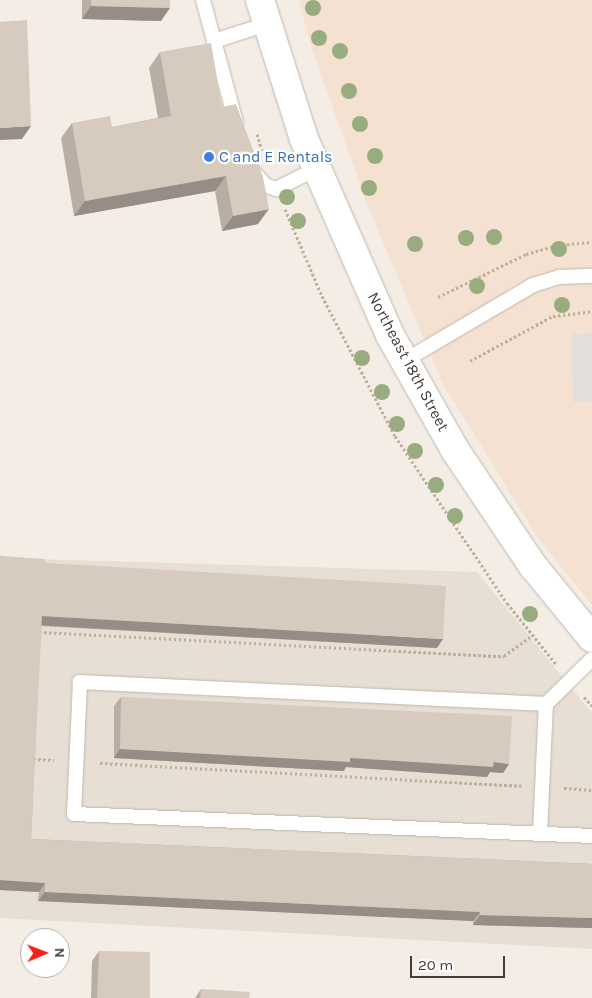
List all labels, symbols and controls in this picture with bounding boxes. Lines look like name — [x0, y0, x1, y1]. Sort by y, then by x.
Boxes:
place label: C and E Rentals — [219, 147, 333, 167]
marker: C and E Rentals — [203, 151, 215, 163]
street label: Northeast 18th Street — [363, 289, 453, 435]
north arrow — [20, 928, 70, 978]
scale bar — [412, 946, 507, 978]
text: N — [51, 948, 68, 958]
text: 20 m — [418, 956, 453, 974]

